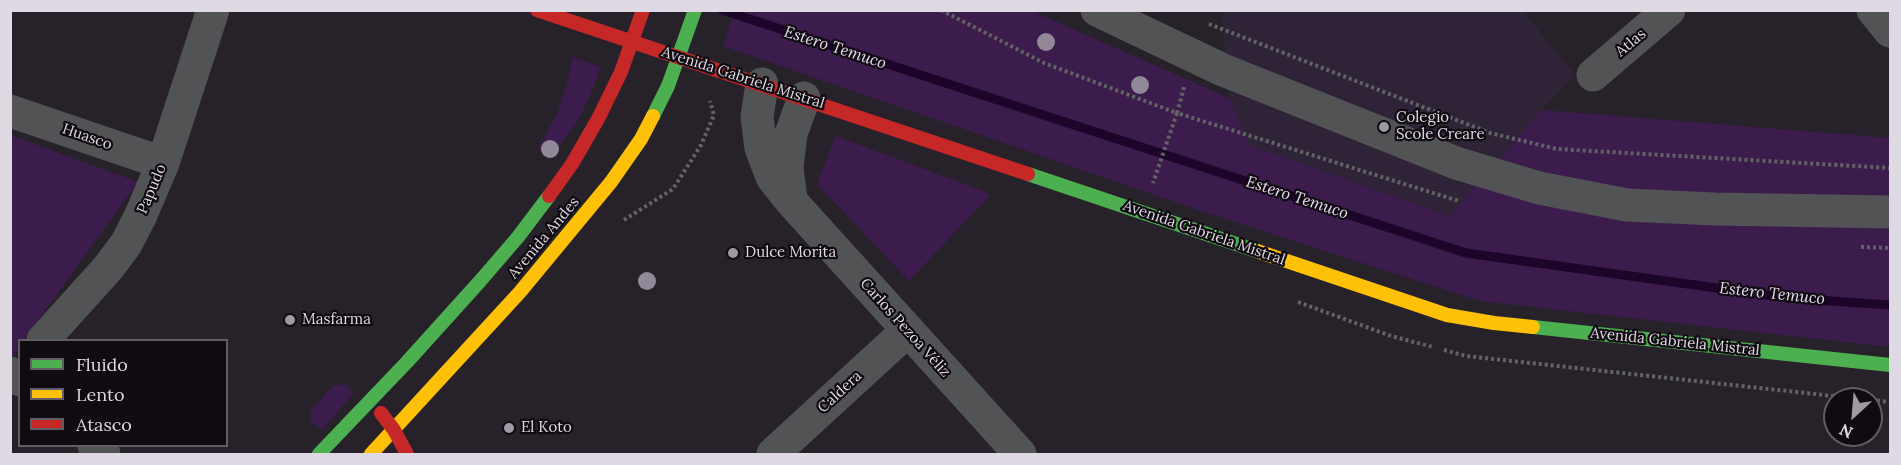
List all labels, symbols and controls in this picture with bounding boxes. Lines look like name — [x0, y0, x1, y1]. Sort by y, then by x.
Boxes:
water label: Estero Temuco — [781, 22, 889, 74]
street label: Atlas — [1612, 25, 1650, 61]
street label: Avenida Gabriela Mistral — [659, 43, 827, 113]
place label: Colegio Scole Creare — [1396, 109, 1485, 144]
street label: Huasco — [60, 120, 114, 154]
marker: Colegio Scole Creare — [1377, 120, 1391, 134]
street label: Papudo — [133, 161, 171, 217]
water label: Estero Temuco — [1243, 172, 1351, 224]
street label: Avenida Andes — [505, 193, 583, 283]
street label: Avenida Gabriela Mistral — [1121, 197, 1287, 269]
place label: Dulce Morita — [745, 244, 836, 262]
marker: Dulce Morita — [726, 246, 740, 260]
street label: Carlos Pezoa Véliz — [856, 275, 954, 381]
water label: Estero Temuco — [1718, 279, 1826, 309]
place label: Masfarma — [302, 311, 371, 329]
marker: Masfarma — [283, 313, 297, 327]
street label: Avenida Gabriela Mistral — [1589, 324, 1761, 360]
legend — [18, 339, 228, 447]
text: Fluido — [76, 353, 128, 376]
street label: Caldera — [814, 367, 866, 417]
text: Lento — [76, 383, 124, 406]
north arrow — [1823, 387, 1883, 447]
text: Atasco — [76, 413, 132, 436]
place label: El Koto — [521, 419, 572, 437]
text: N — [1836, 420, 1856, 443]
marker: El Koto — [502, 421, 516, 435]

